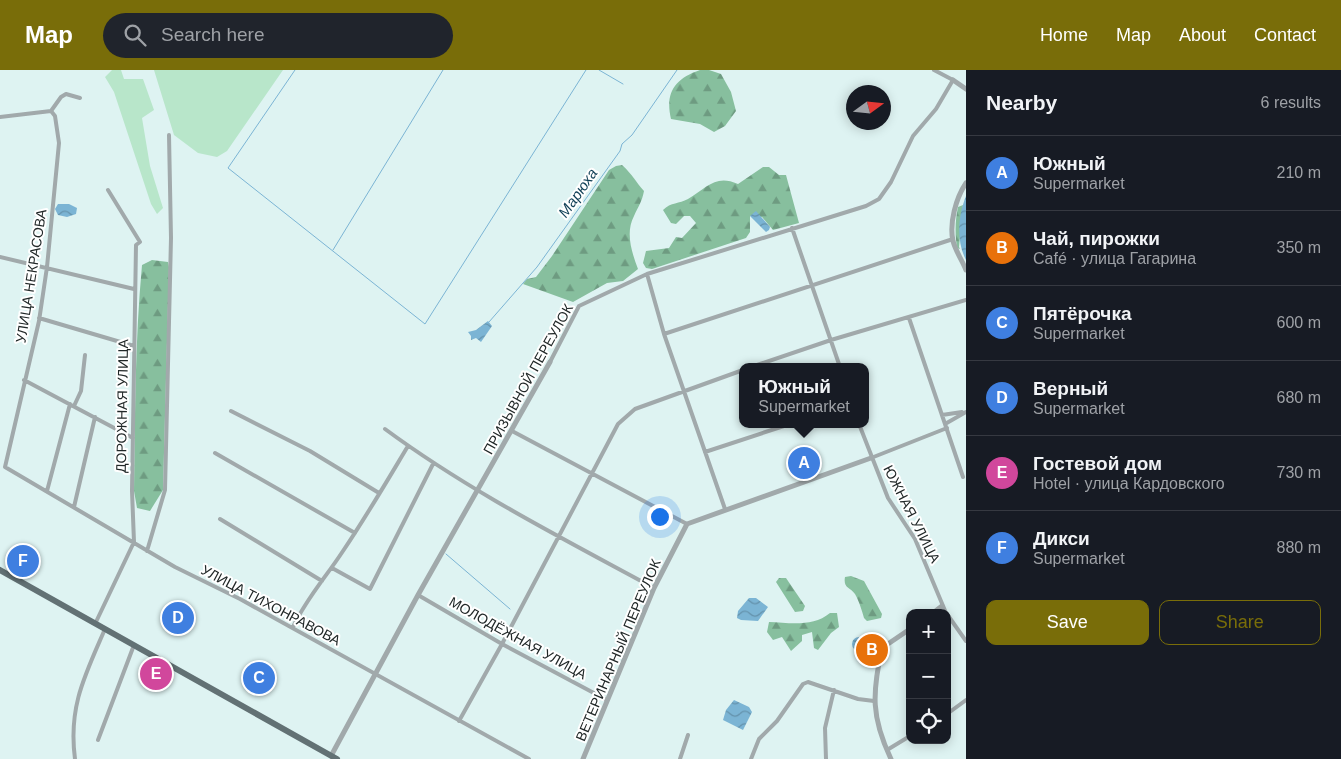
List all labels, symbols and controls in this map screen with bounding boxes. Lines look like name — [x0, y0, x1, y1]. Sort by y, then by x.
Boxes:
search box — [103, 13, 453, 58]
text: Map — [25, 21, 73, 48]
icon: search — [121, 21, 149, 49]
text: Search here — [161, 24, 265, 45]
text: Home — [1040, 25, 1088, 45]
text: Map — [1116, 25, 1151, 45]
text: About — [1179, 25, 1226, 45]
text: Contact — [1254, 25, 1316, 45]
north arrow — [846, 85, 891, 130]
text: Nearby — [986, 91, 1057, 114]
text: 6 results — [1261, 94, 1321, 111]
text: Южный — [1033, 153, 1106, 174]
text: A — [996, 164, 1008, 181]
text: 210 m — [1277, 164, 1321, 181]
water label: Марюха — [555, 165, 601, 220]
text: Supermarket — [1033, 175, 1125, 192]
street label: УЛИЦА НЕКРАСОВА — [13, 207, 50, 344]
text: Чай, пирожки — [1033, 228, 1160, 249]
text: B — [996, 239, 1008, 256]
text: 350 m — [1277, 239, 1321, 256]
text: Café · улица Гагарина — [1033, 250, 1196, 267]
street label: ПРИЗЫВНОЙ ПЕРЕУЛОК — [479, 300, 576, 457]
text: Пятёрочка — [1033, 303, 1131, 324]
text: C — [996, 314, 1008, 331]
text: 600 m — [1277, 314, 1321, 331]
text: Supermarket — [1033, 325, 1125, 342]
street label: ДОРОЖНАЯ УЛИЦА — [113, 338, 131, 473]
popup — [739, 363, 869, 428]
text: Южный — [758, 376, 831, 397]
text: Верный — [1033, 378, 1108, 399]
text: D — [996, 389, 1008, 406]
text: 680 m — [1277, 389, 1321, 406]
text: Supermarket — [758, 398, 850, 415]
text: Supermarket — [1033, 400, 1125, 417]
pin: A — [788, 444, 820, 482]
text: Гостевой дом — [1033, 453, 1162, 474]
street label: ЮЖНАЯ УЛИЦА — [880, 462, 944, 566]
text: E — [997, 464, 1007, 481]
text: 730 m — [1277, 464, 1321, 481]
text: Hotel · улица Кардовского — [1033, 475, 1225, 492]
your location — [647, 504, 673, 530]
text: Дикси — [1033, 528, 1090, 549]
text: F — [997, 539, 1007, 556]
text: 880 m — [1277, 539, 1321, 556]
pin: F — [7, 542, 39, 580]
text: Supermarket — [1033, 550, 1125, 567]
street label: ВЕТЕРИНАРНЫЙ ПЕРЕУЛОК — [571, 556, 664, 743]
street label: УЛИЦА ТИХОНРАВОВА — [199, 561, 344, 649]
street label: МОЛОДЁЖНАЯ УЛИЦА — [446, 593, 590, 683]
pin: D — [162, 599, 194, 637]
button: Save — [986, 600, 1149, 645]
button: Share — [1159, 600, 1321, 645]
map controls — [906, 609, 951, 744]
button: + — [906, 609, 951, 654]
pin: B — [856, 631, 888, 669]
button: − — [906, 654, 951, 699]
pin: E — [140, 655, 172, 693]
pin: C — [243, 659, 275, 697]
button: locate — [906, 699, 951, 744]

